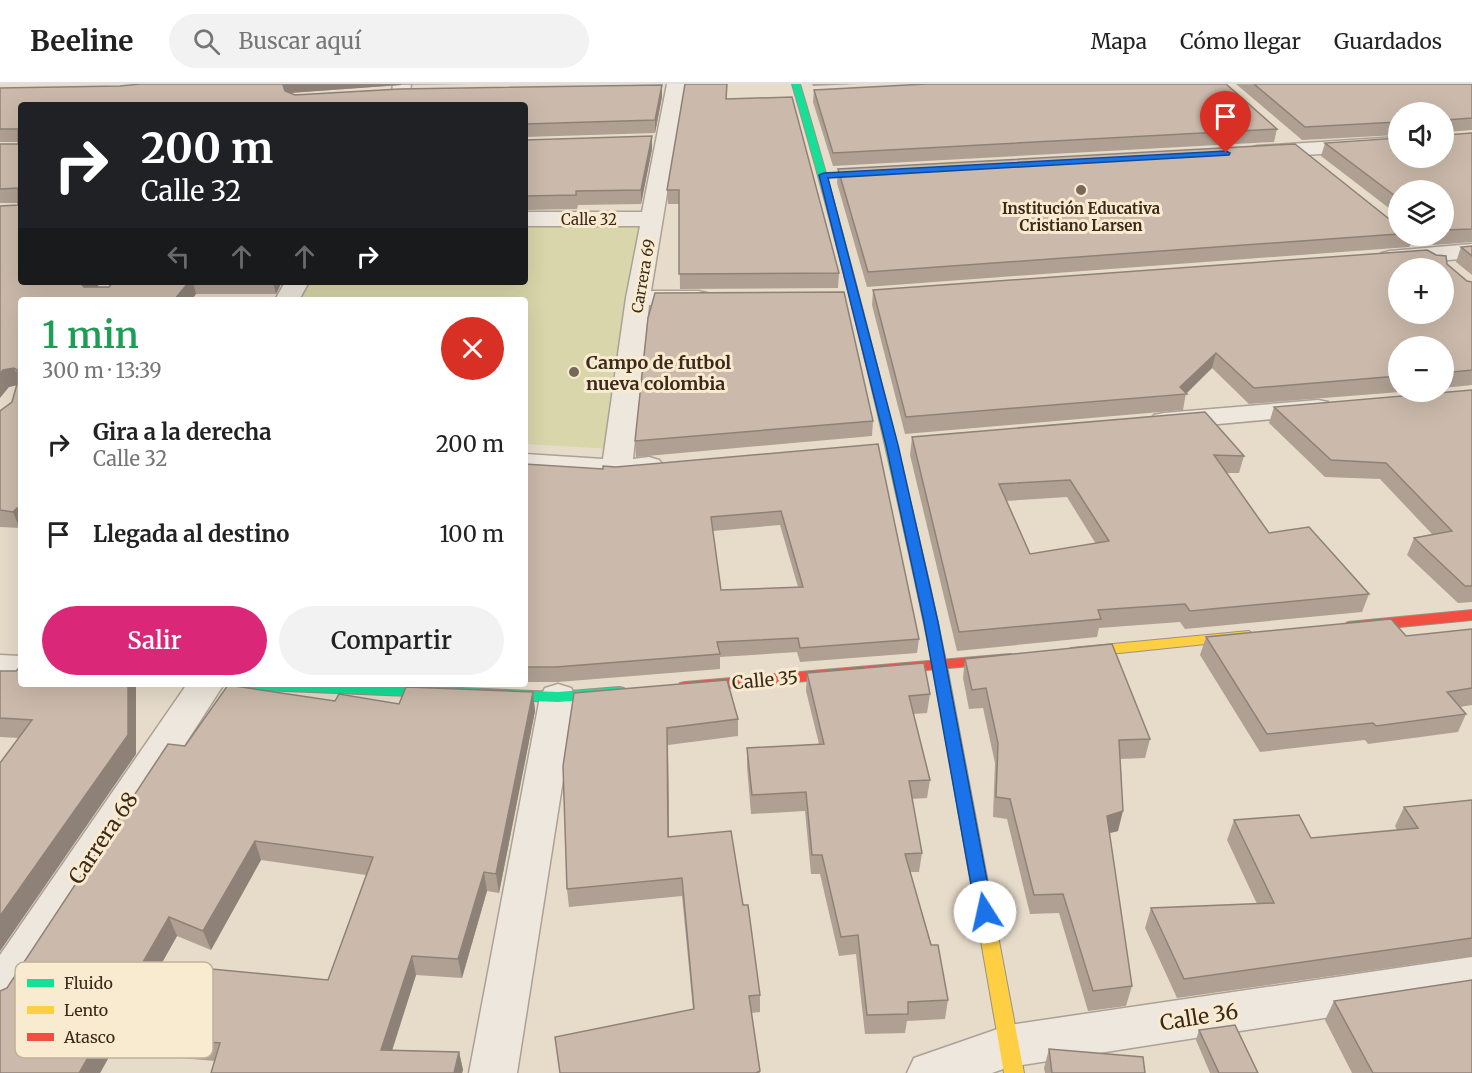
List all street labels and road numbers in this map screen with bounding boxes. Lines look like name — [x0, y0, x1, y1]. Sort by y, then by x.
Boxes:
street label: Calle 32 — [561, 210, 617, 229]
street label: Carrera 69 — [627, 237, 659, 315]
street label: Calle 35 — [731, 666, 799, 694]
street label: Carrera 68 — [62, 787, 144, 889]
street label: Calle 36 — [1158, 998, 1240, 1036]

